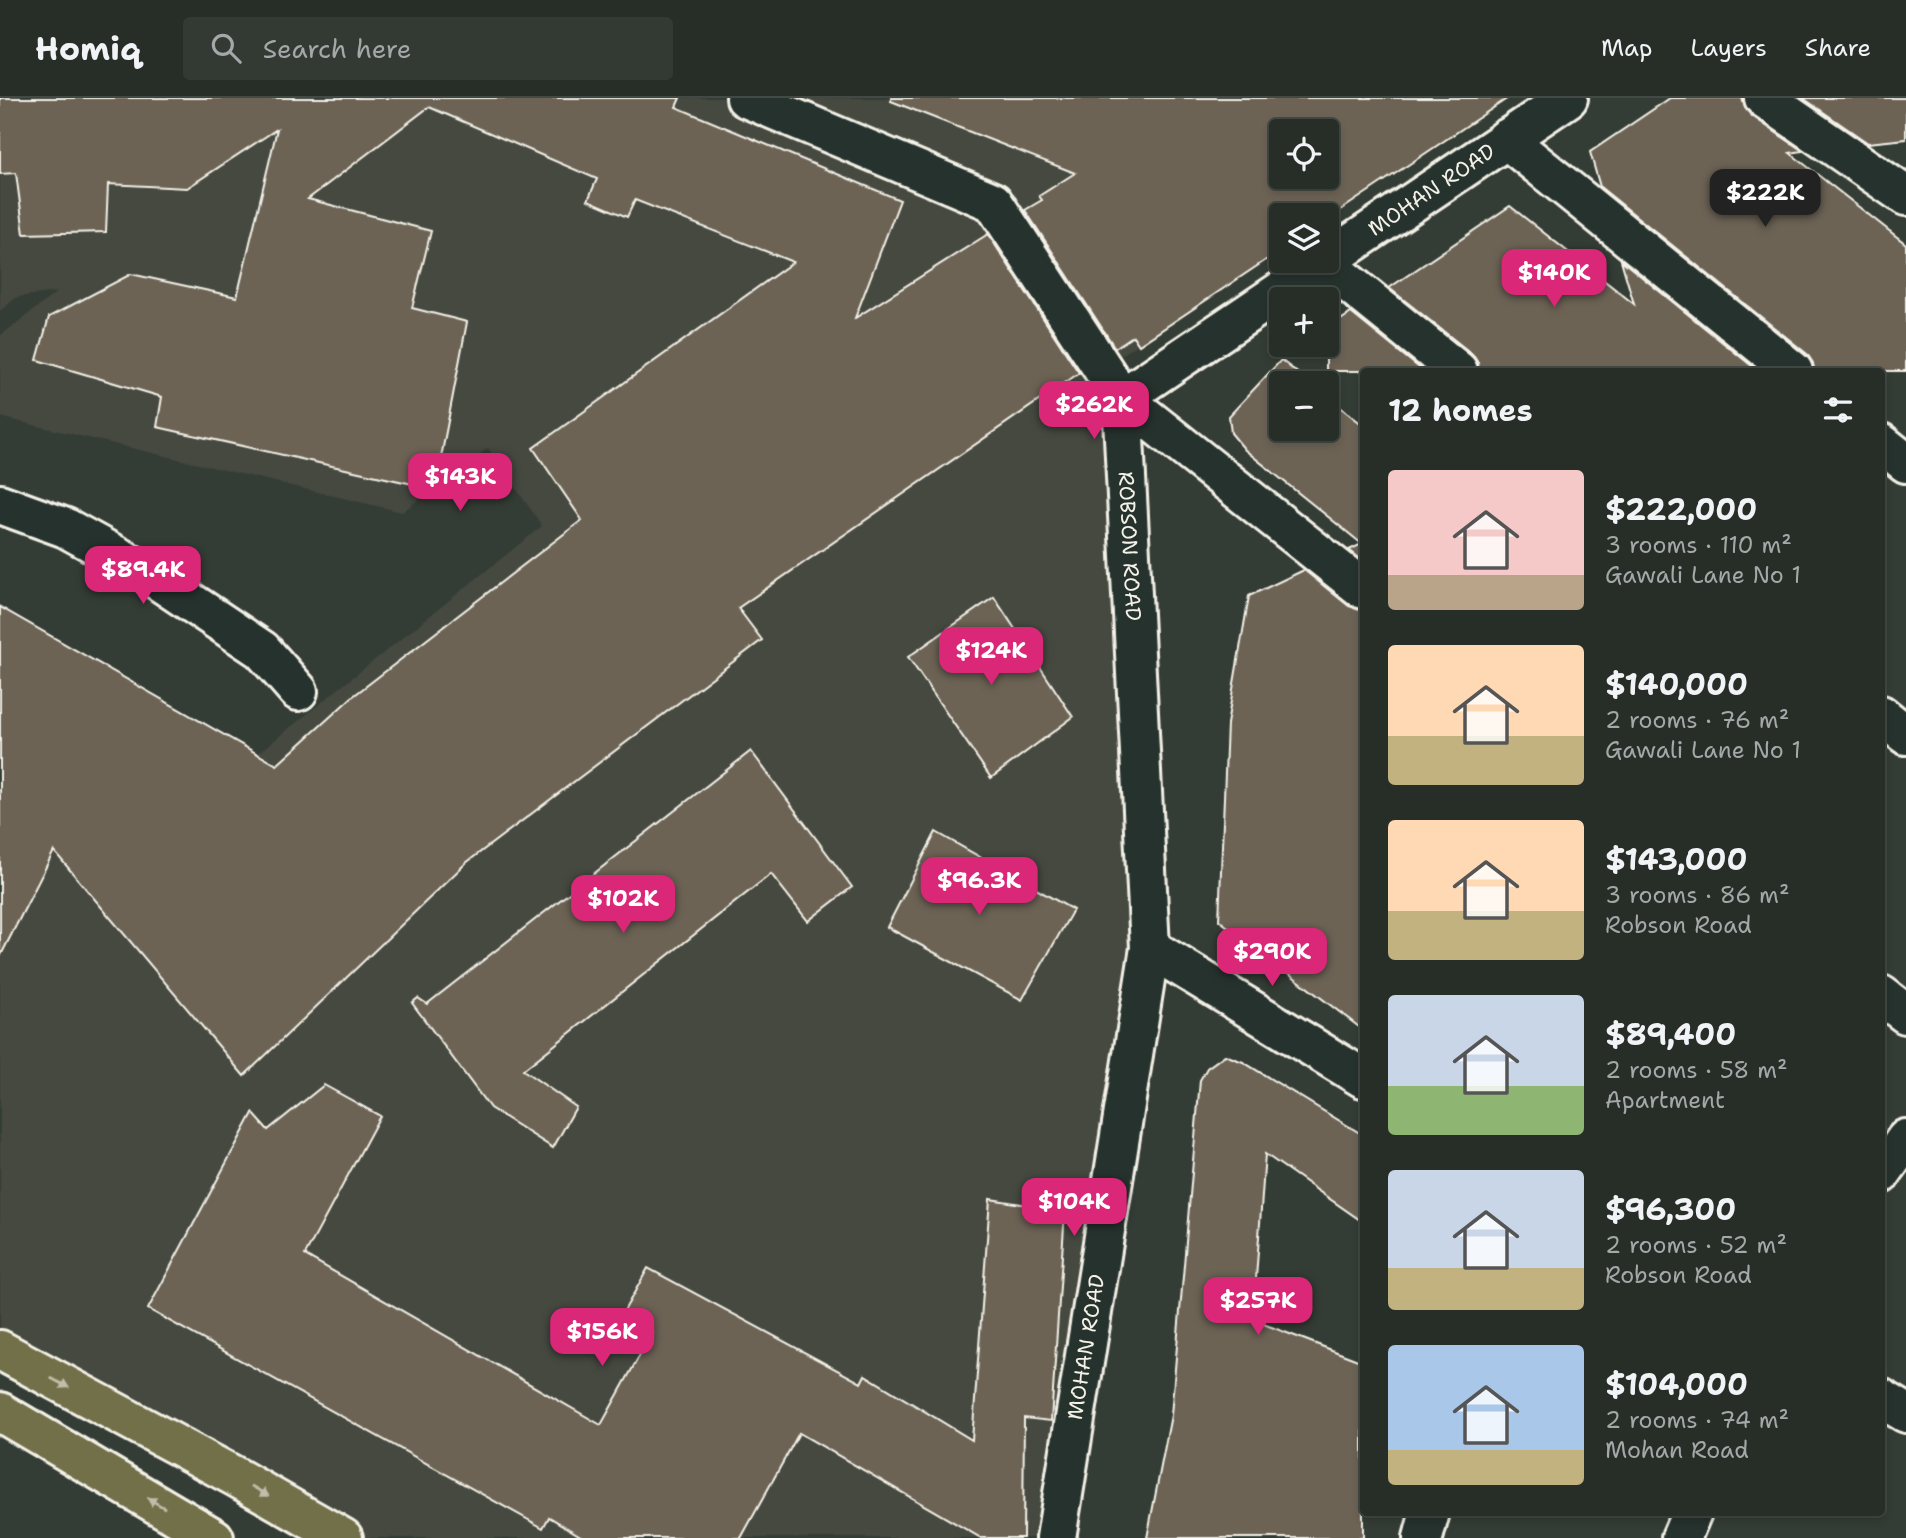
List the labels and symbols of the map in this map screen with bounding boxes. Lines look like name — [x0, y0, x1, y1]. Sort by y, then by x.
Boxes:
street label: MOHAN ROAD — [1363, 137, 1500, 242]
pin: $222K — [1716, 170, 1814, 229]
pin: $140K — [1505, 250, 1603, 309]
pin: $262K — [1045, 382, 1143, 441]
pin: $143K — [411, 454, 509, 513]
street label: ROBSON ROAD — [1112, 471, 1147, 622]
pin: $89.4K — [86, 546, 200, 606]
pin: $124K — [942, 628, 1040, 687]
pin: $96.3K — [922, 858, 1036, 917]
pin: $102K — [574, 876, 672, 935]
pin: $290K — [1223, 928, 1321, 988]
pin: $104K — [1025, 1178, 1123, 1238]
street label: MOHAN ROAD — [1061, 1272, 1111, 1422]
pin: $257K — [1209, 1278, 1307, 1337]
pin: $156K — [553, 1308, 651, 1368]
one-way arrow — [50, 1377, 70, 1388]
one-way arrow — [251, 1484, 270, 1497]
one-way arrow — [146, 1497, 165, 1510]

